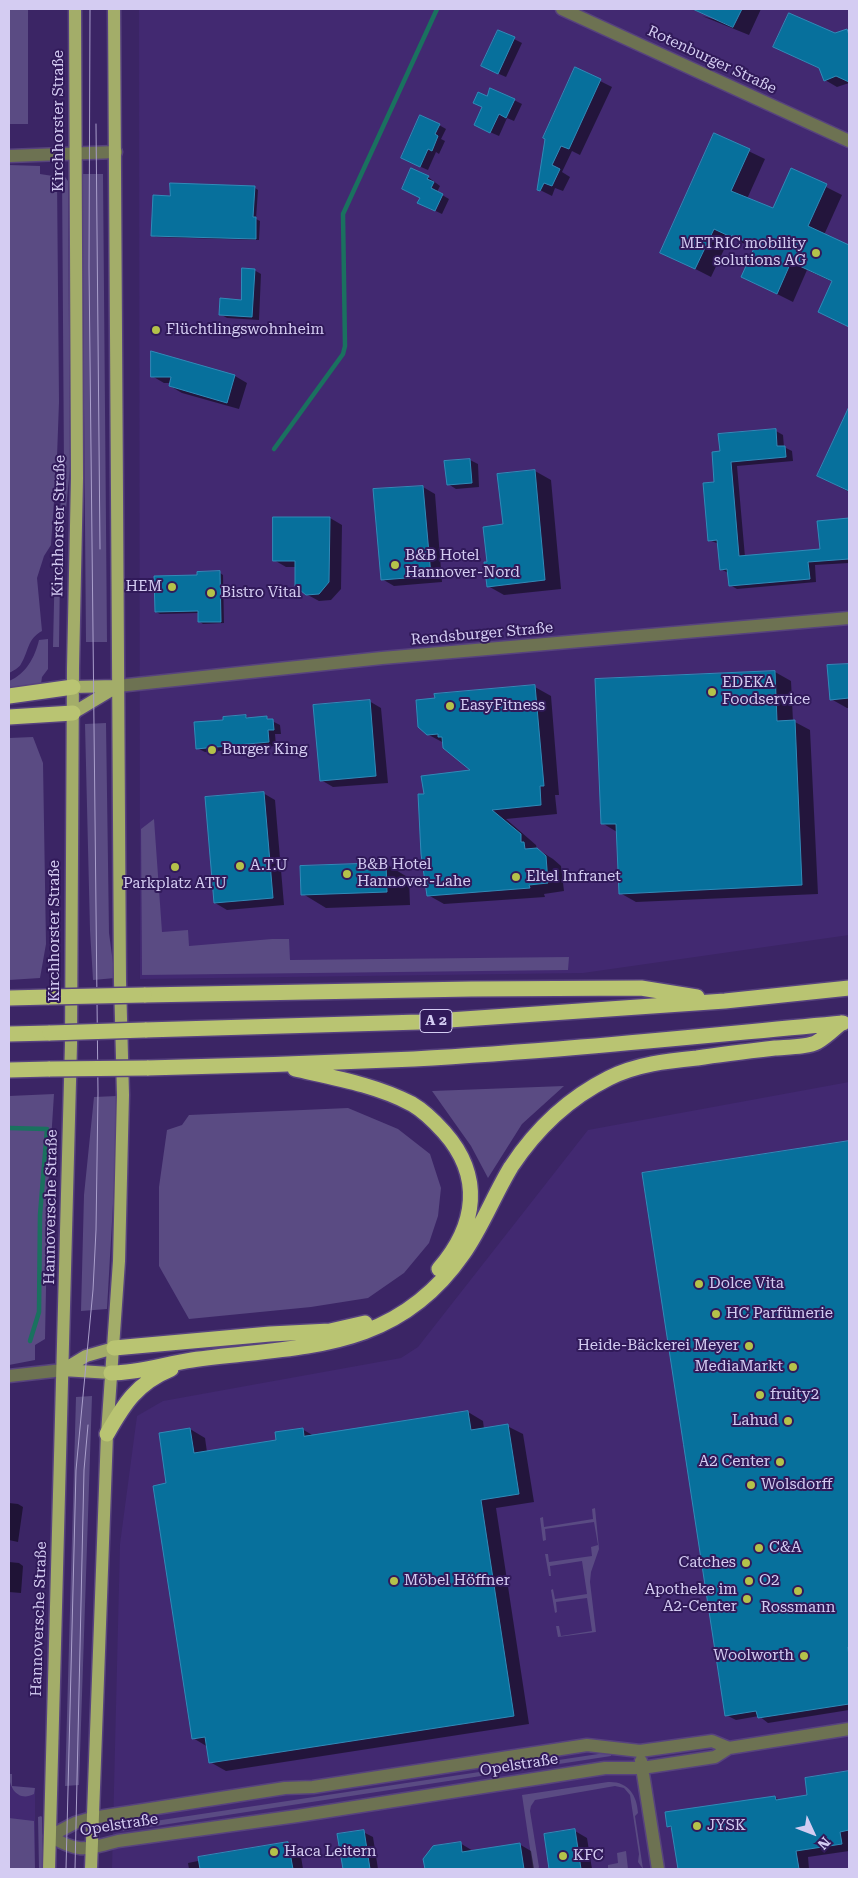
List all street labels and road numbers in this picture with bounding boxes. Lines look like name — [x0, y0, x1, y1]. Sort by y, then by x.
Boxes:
street label: Rotenburger Straße — [645, 22, 779, 98]
street label: Kirchhorster Straße — [50, 50, 68, 192]
street label: Kirchhorster Straße — [49, 455, 69, 597]
street label: Rendsburger Straße — [410, 619, 554, 649]
street label: Kirchhorster Straße — [46, 860, 64, 1002]
road number: A 2 — [420, 1009, 452, 1032]
street label: Hannoversche Straße — [41, 1129, 61, 1285]
street label: Hannoversche Straße — [27, 1541, 51, 1697]
street label: Opelstraße — [479, 1750, 559, 1780]
street label: Opelstraße — [79, 1810, 159, 1840]

